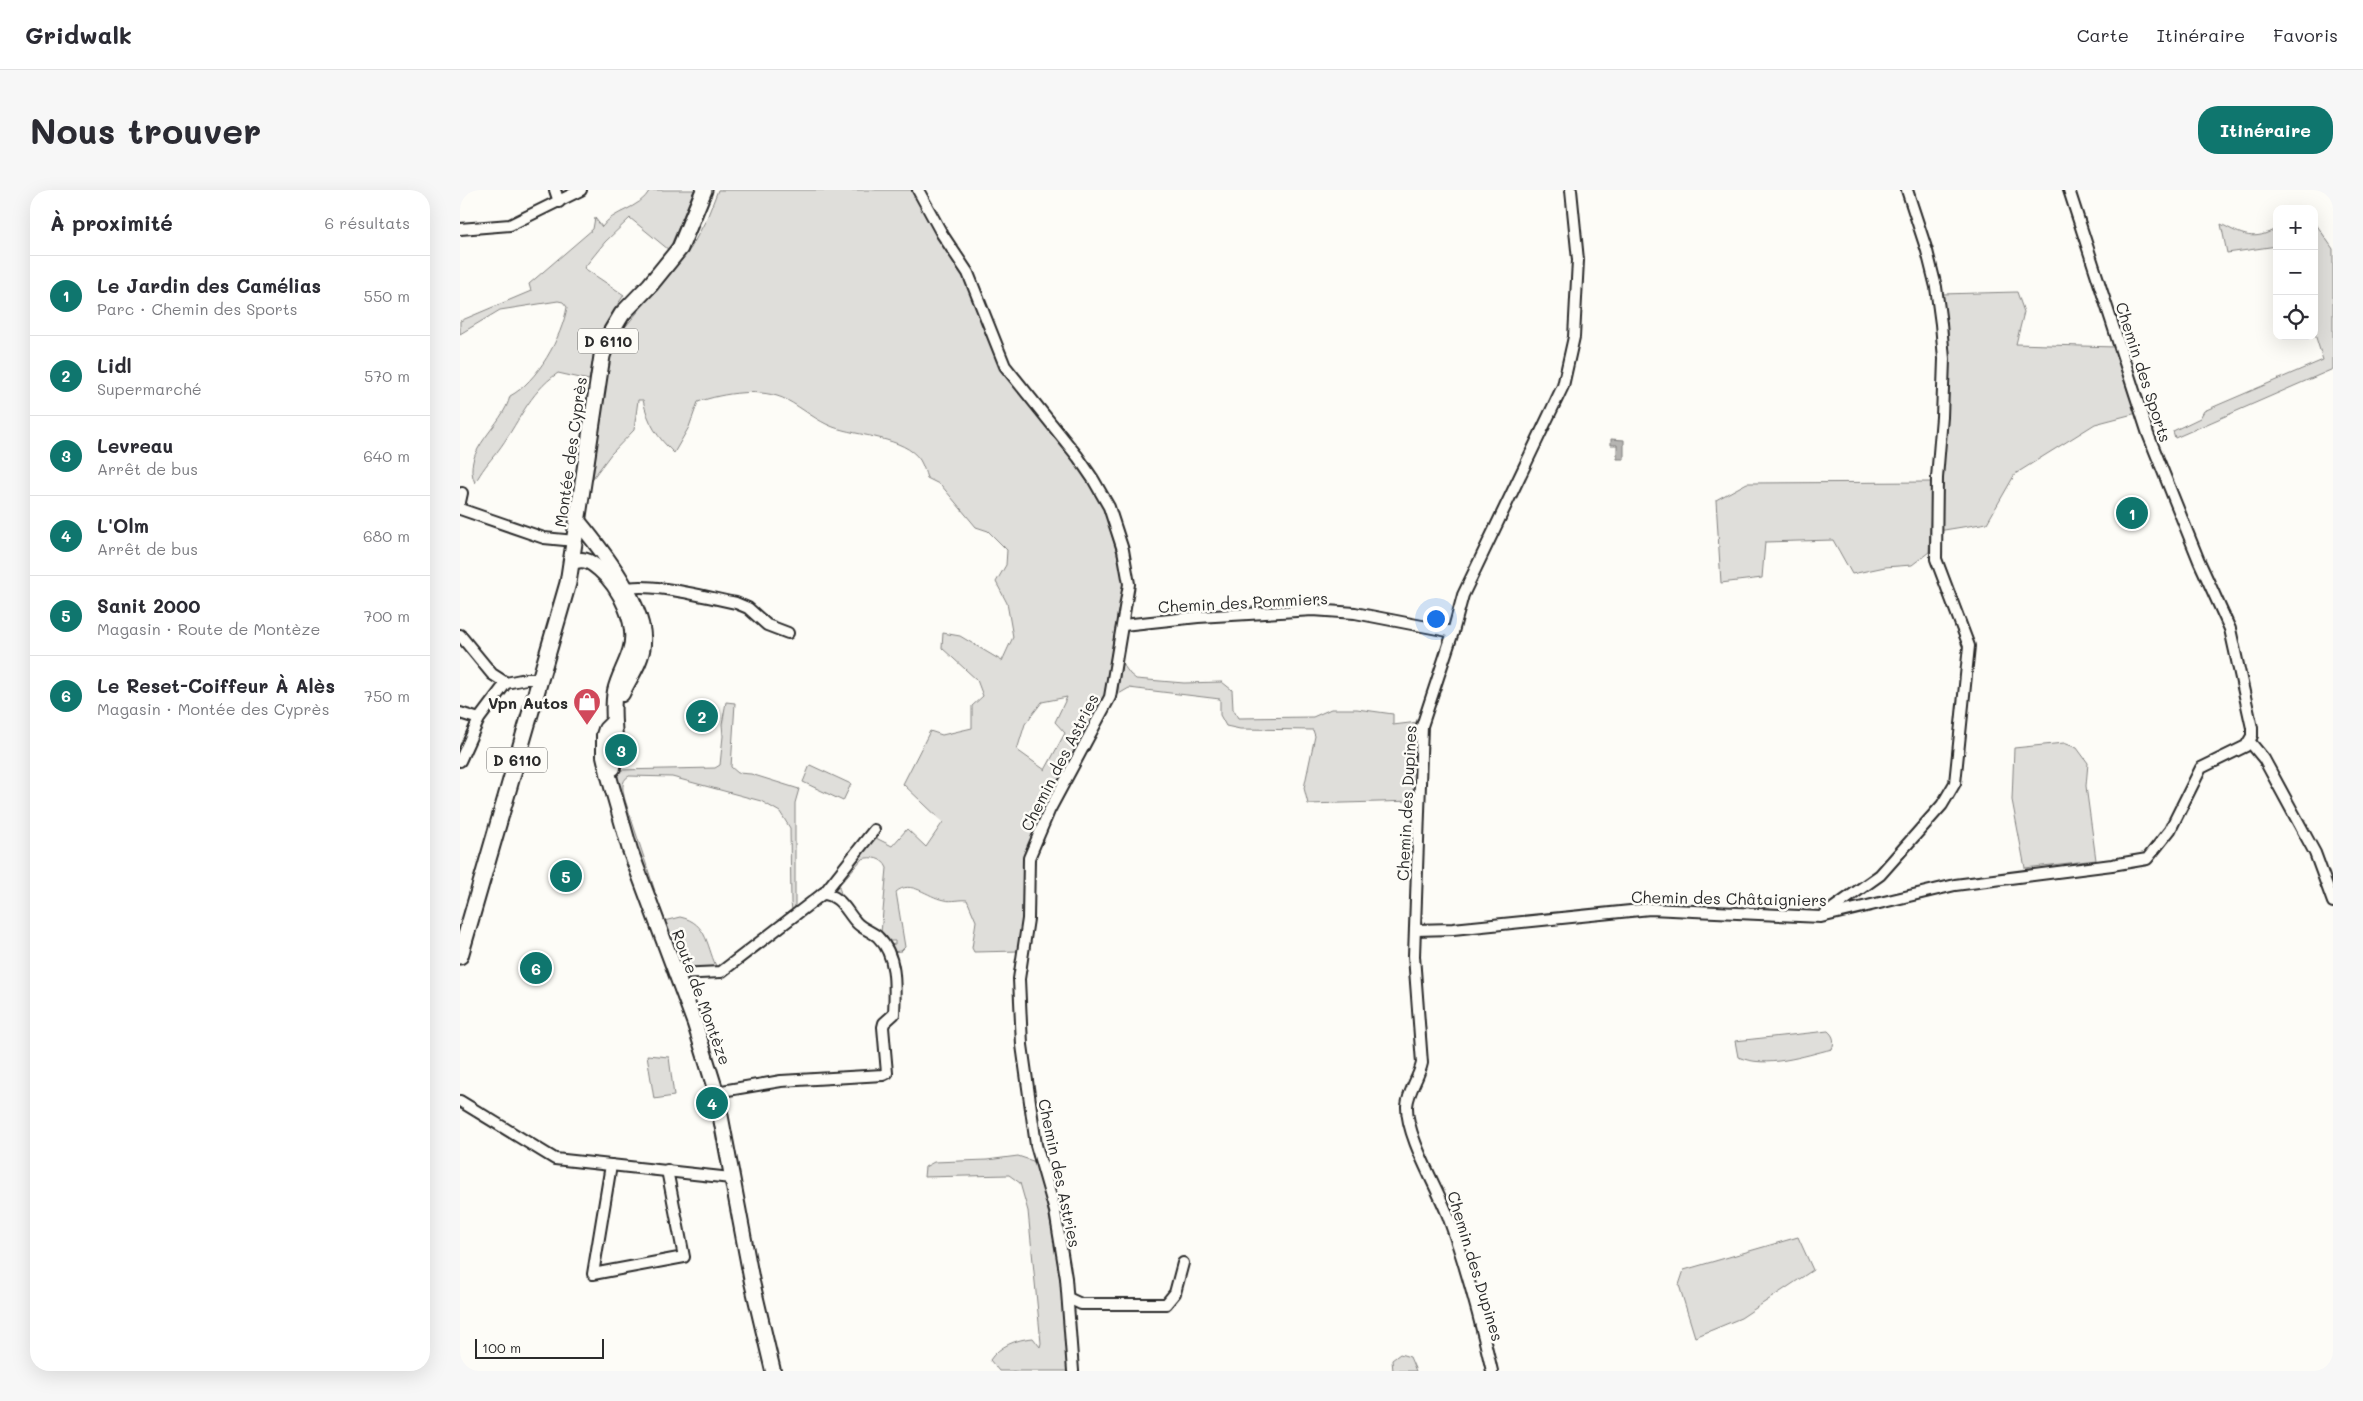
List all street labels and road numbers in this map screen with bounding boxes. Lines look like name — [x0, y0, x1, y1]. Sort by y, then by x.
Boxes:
street label: Chemin des Sports — [2111, 299, 2177, 445]
road number: D 6110 — [578, 328, 638, 354]
street label: Montée des Cyprès — [549, 375, 591, 529]
street label: Chemin des Pommiers — [1157, 587, 1329, 617]
street label: Chemin des Astries — [1015, 690, 1103, 834]
street label: Chemin des Dupines — [1391, 725, 1421, 881]
road number: D 6110 — [487, 748, 547, 772]
street label: Chemin des Châtaigniers — [1631, 886, 1827, 910]
street label: Route de Montèze — [668, 926, 736, 1068]
street label: Chemin des Astries — [1034, 1097, 1086, 1249]
street label: Chemin des Dupines — [1443, 1188, 1509, 1344]

